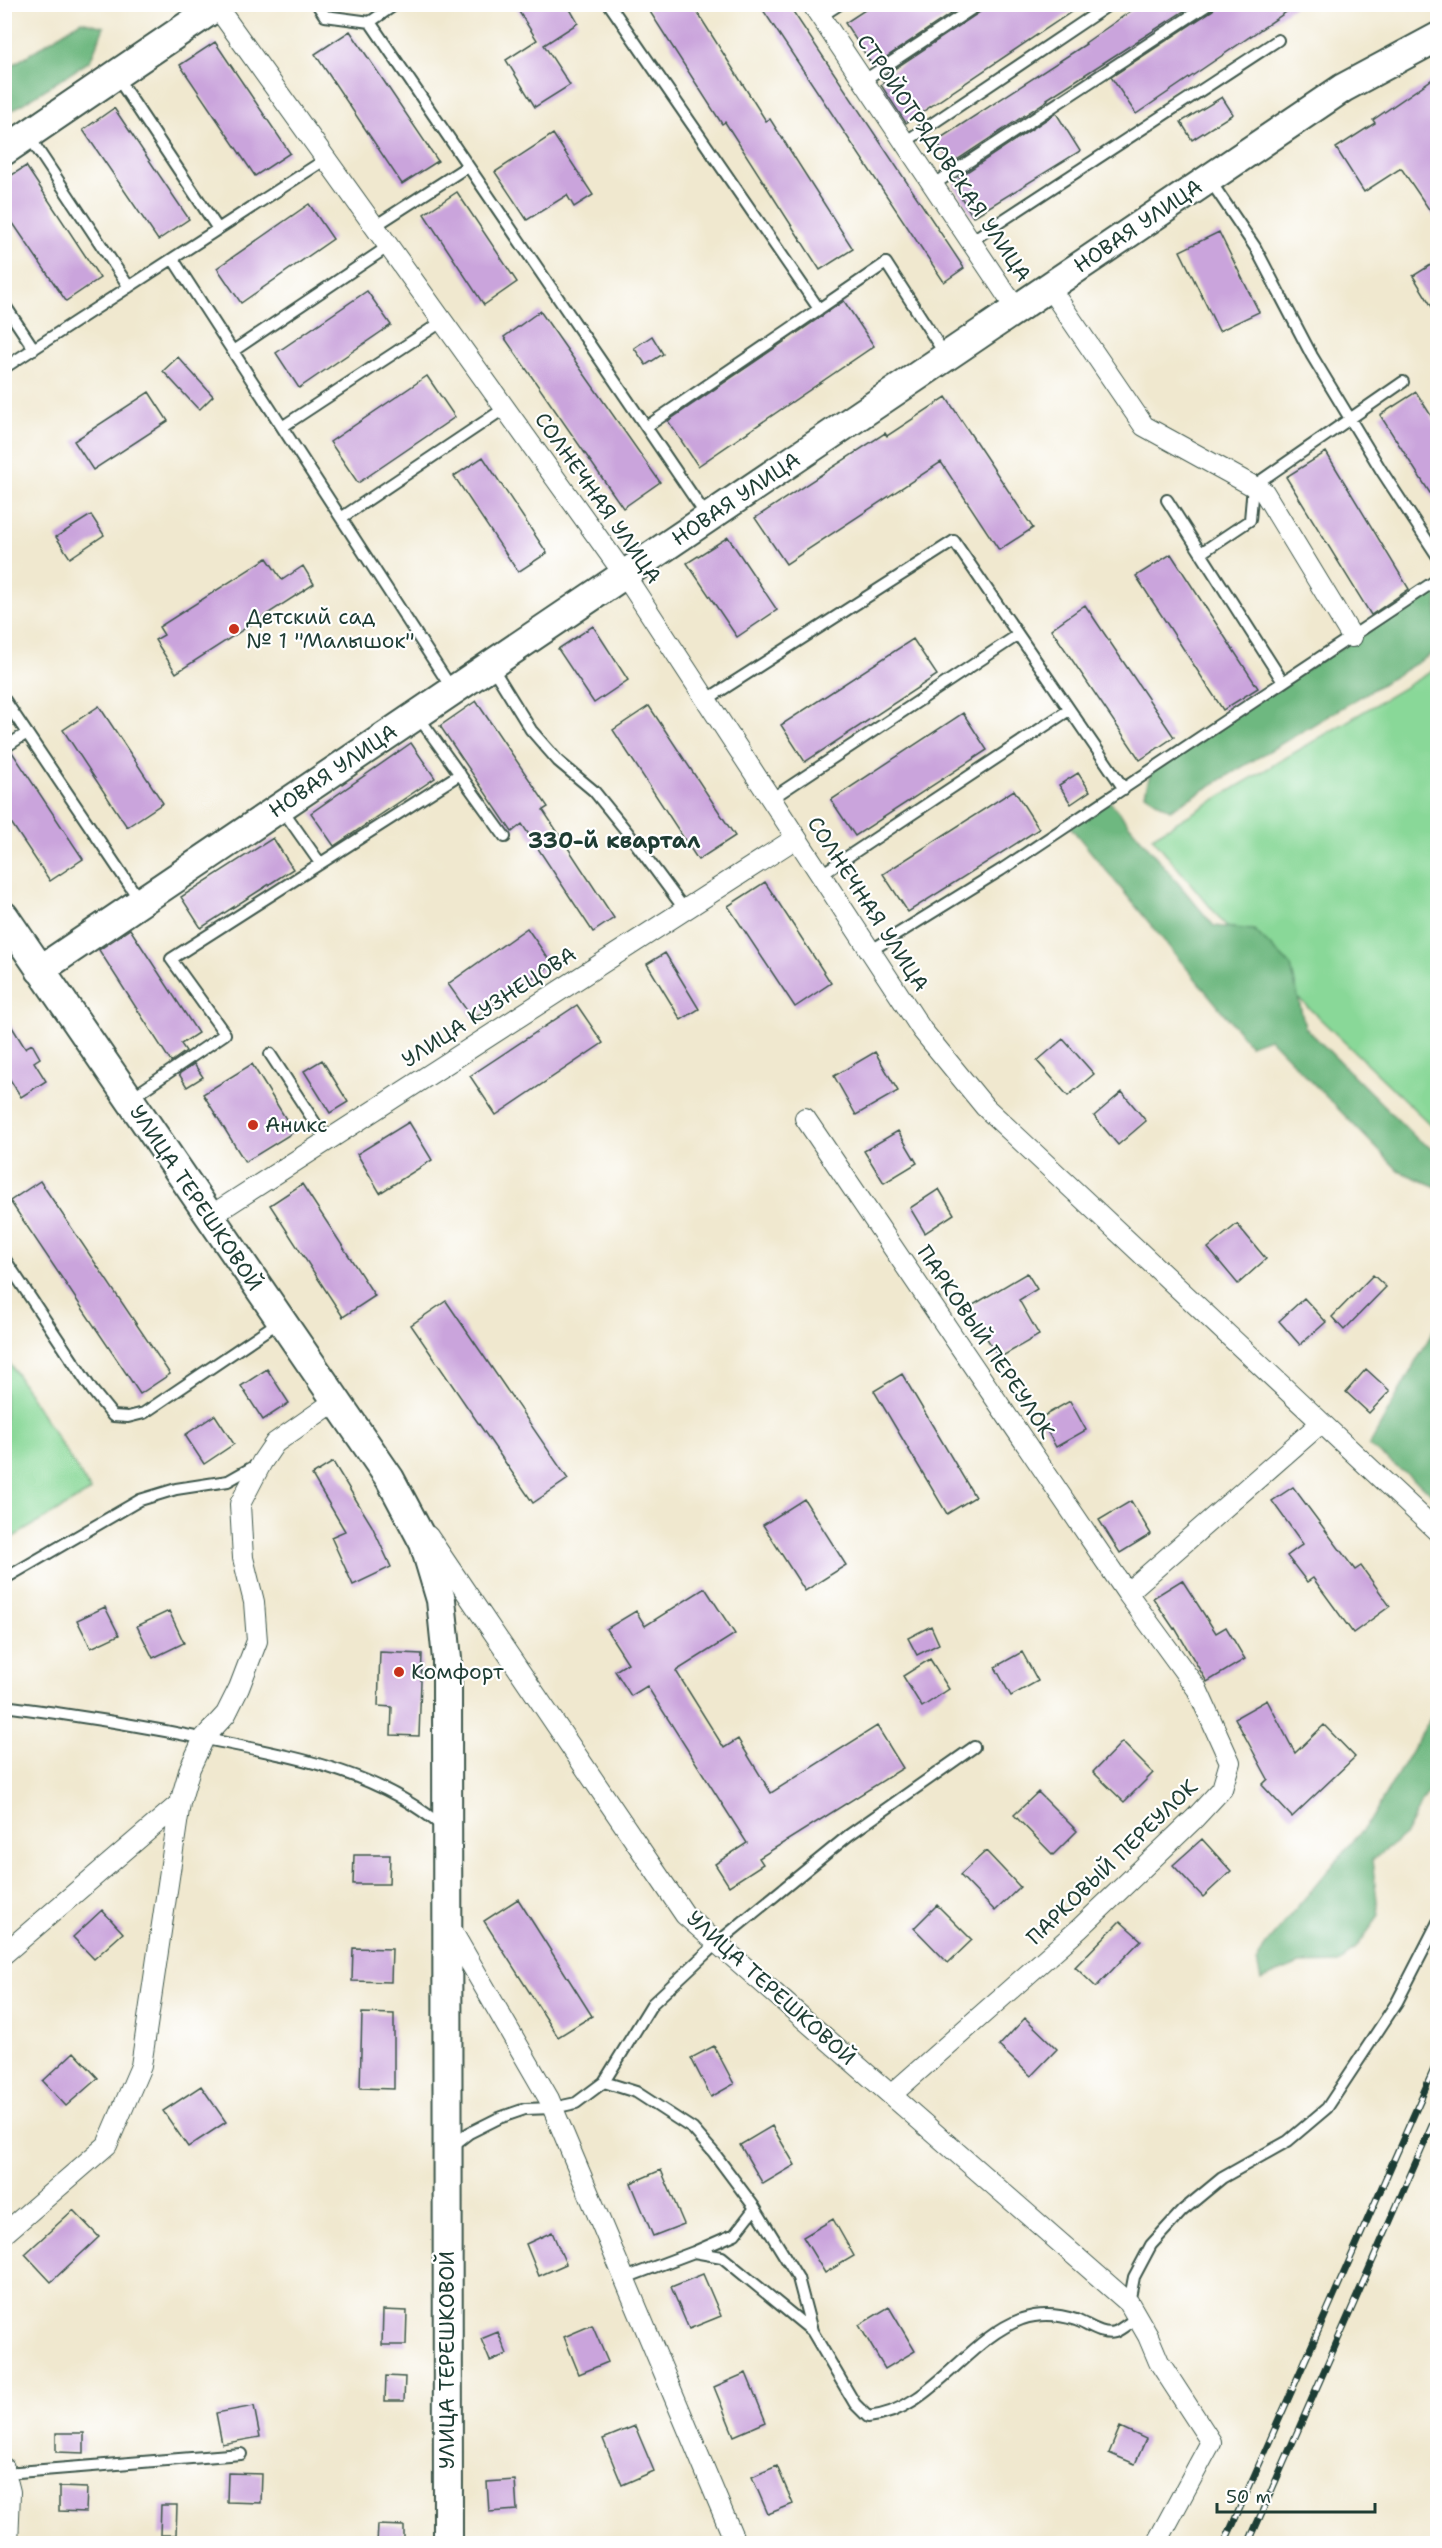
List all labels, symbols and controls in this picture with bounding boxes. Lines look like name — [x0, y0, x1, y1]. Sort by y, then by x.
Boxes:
street label: СТРОЙОТРЯДОВСКАЯ УЛИЦА — [851, 29, 1037, 287]
street label: НОВАЯ УЛИЦА — [1068, 173, 1208, 279]
street label: СОЛНЕЧНАЯ УЛИЦА — [528, 407, 668, 589]
street label: НОВАЯ УЛИЦА — [666, 446, 806, 552]
place label: Детский сад № 1 "Малышок" — [246, 603, 415, 655]
marker: Детский сад № 1 "Малышок" — [227, 622, 241, 636]
street label: НОВАЯ УЛИЦА — [263, 718, 403, 824]
street label: СОЛНЕЧНАЯ УЛИЦА — [801, 811, 935, 997]
district label: 330-й квартал — [528, 826, 701, 855]
street label: УЛИЦА КУЗНЕЦОВА — [396, 940, 582, 1074]
street label: УЛИЦА ТЕРЕШКОВОЙ — [123, 1100, 269, 1296]
place label: Аникс — [265, 1111, 328, 1139]
marker: Аникс — [246, 1118, 260, 1132]
street label: ПАРКОВЫЙ ПЕРЕУЛОК — [911, 1240, 1062, 1445]
place label: Комфорт — [411, 1658, 504, 1686]
marker: Комфорт — [392, 1665, 406, 1679]
street label: ПАРКОВЫЙ ПЕРЕУЛОК — [1020, 1773, 1204, 1951]
street label: УЛИЦА ТЕРЕШКОВОЙ — [680, 1904, 862, 2072]
street label: УЛИЦА ТЕРЕШКОВОЙ — [433, 2251, 461, 2469]
scale bar — [1217, 2476, 1374, 2514]
text: 50 m — [1226, 2485, 1271, 2509]

